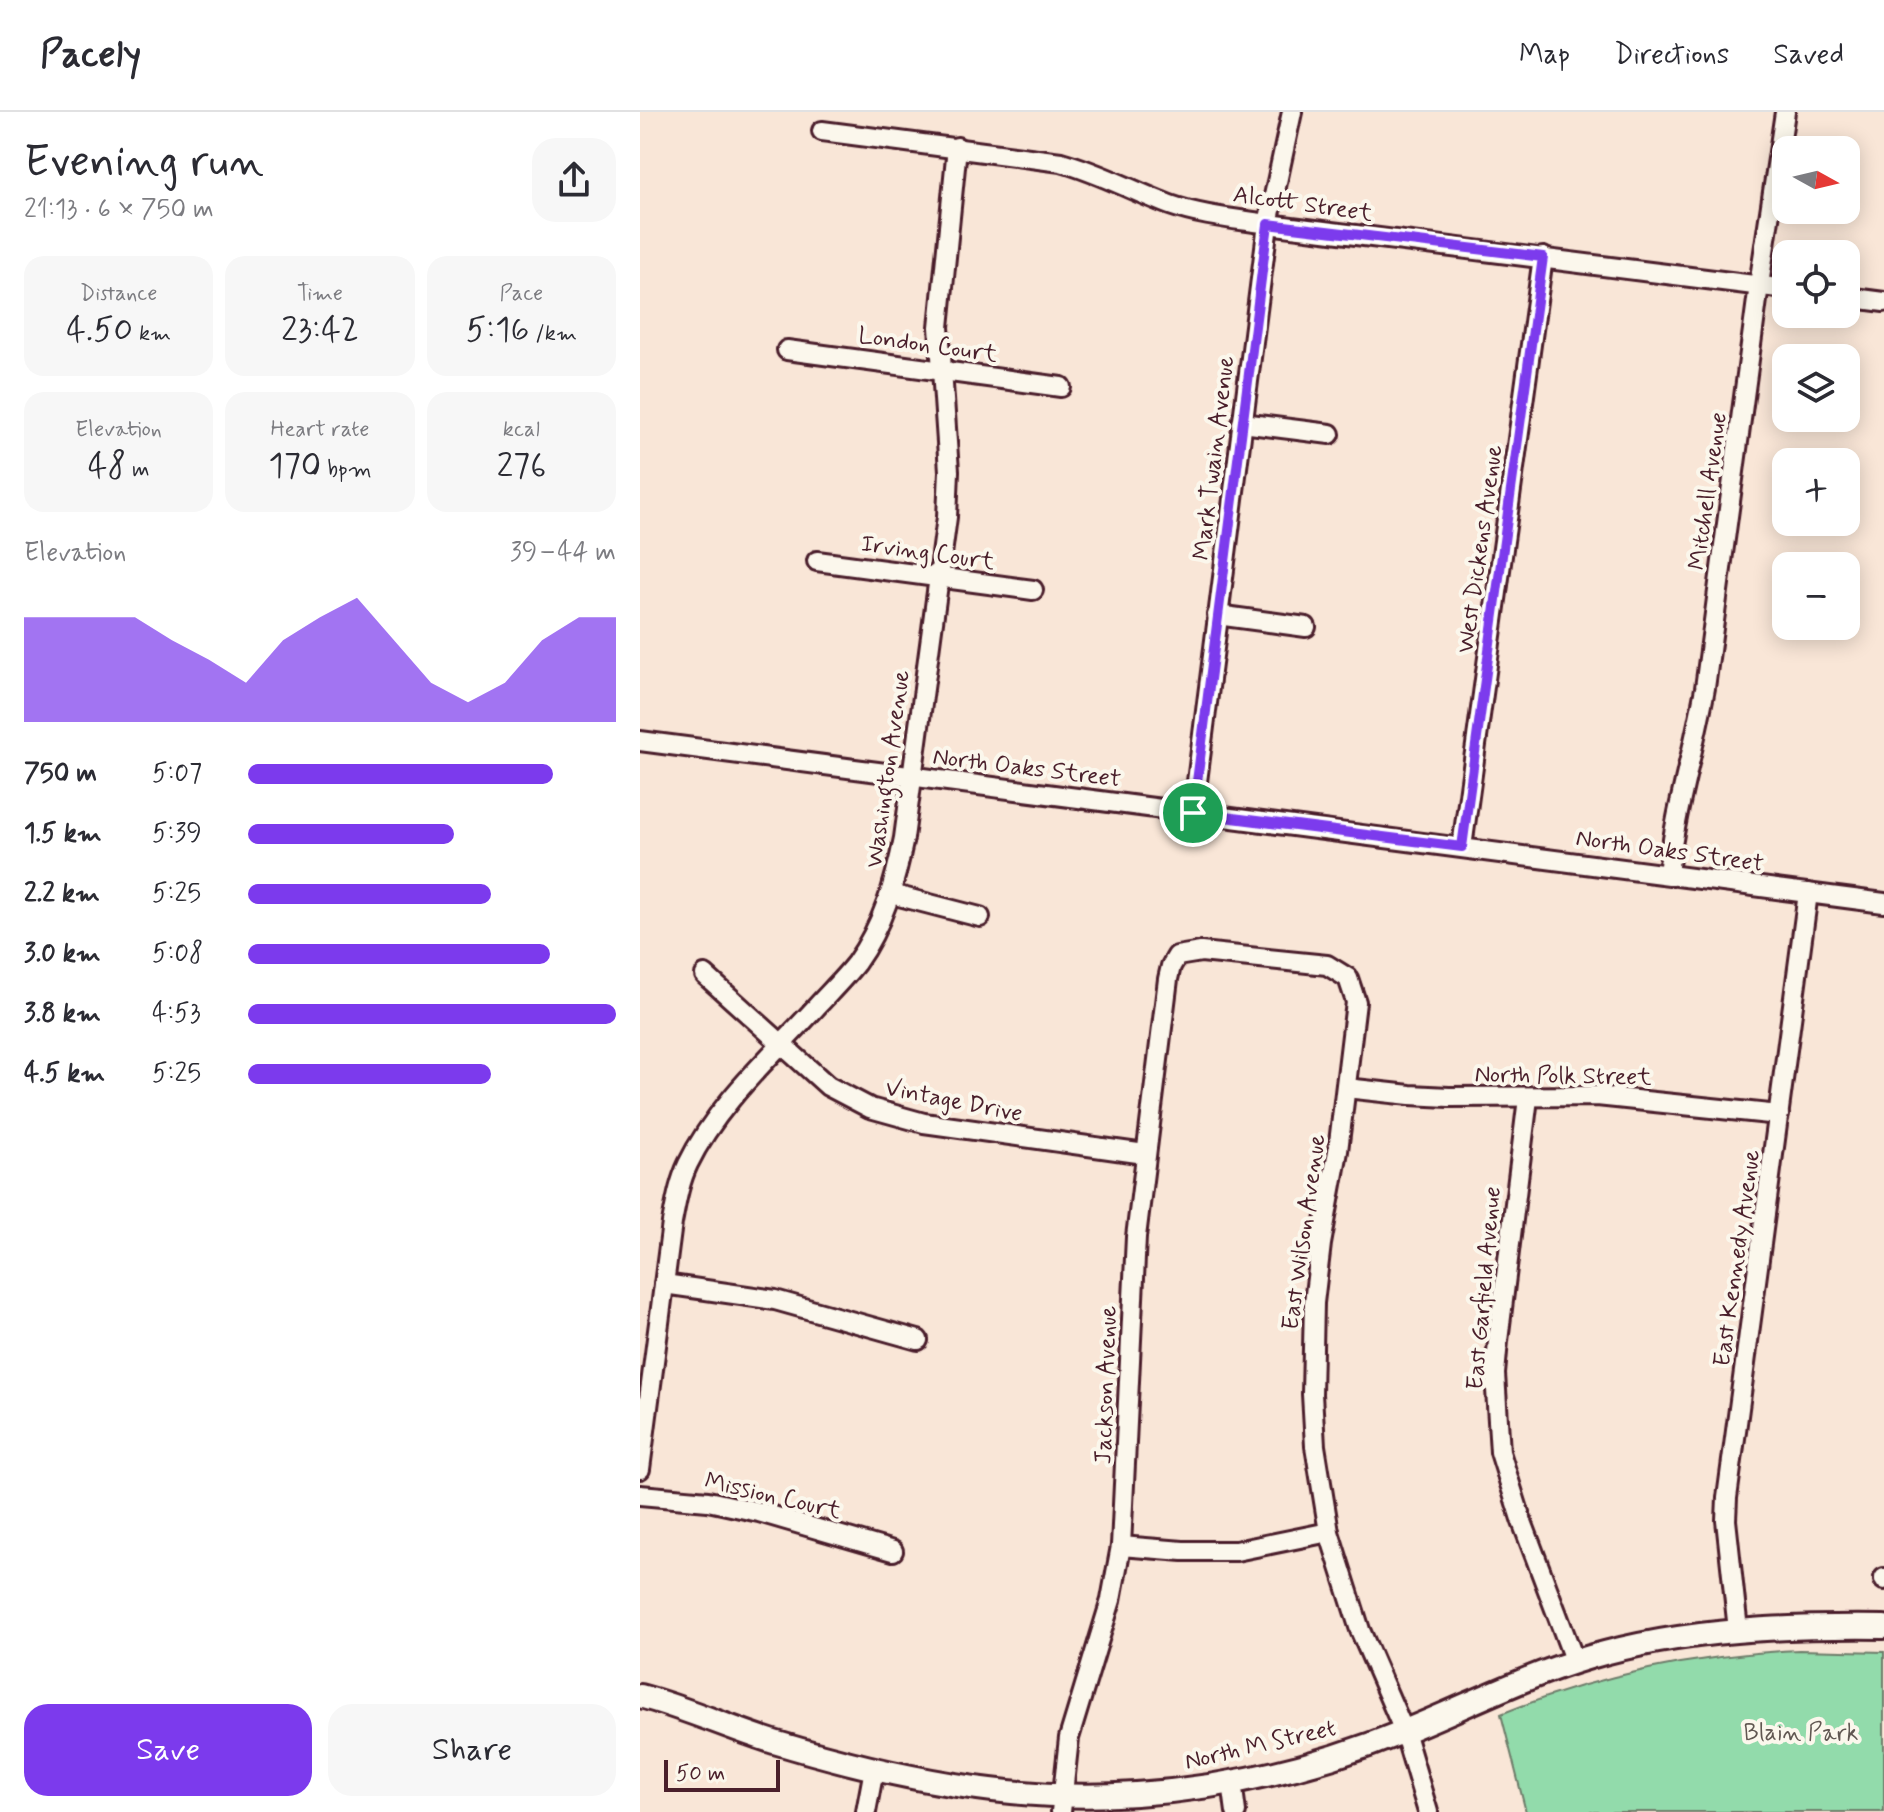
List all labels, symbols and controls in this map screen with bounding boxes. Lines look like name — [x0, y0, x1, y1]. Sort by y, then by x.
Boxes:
text: Pacely — [40, 31, 141, 80]
text: Map — [1519, 37, 1570, 74]
text: Directions — [1614, 37, 1729, 74]
text: Saved — [1773, 37, 1844, 74]
text: Evening run — [24, 134, 264, 192]
north arrow — [1772, 136, 1860, 224]
map controls — [1772, 136, 1860, 640]
button: share — [532, 138, 616, 222]
street label: Alcott Street — [1231, 179, 1375, 230]
text: 21:13 · 6 × 750 m — [24, 193, 214, 227]
button: locate — [1772, 240, 1860, 328]
text: Distance — [80, 280, 157, 308]
text: Time — [297, 280, 343, 308]
text: Pace — [499, 280, 543, 308]
text: 4.50 — [66, 308, 133, 353]
text: 23:42 — [281, 308, 359, 353]
text: 5:16 — [466, 308, 529, 353]
text: km — [133, 320, 171, 348]
text: /km — [529, 320, 577, 348]
street label: London Court — [856, 320, 999, 371]
button: layers — [1772, 344, 1860, 432]
street label: Mark Twain Avenue — [1187, 354, 1242, 562]
street label: Mitchell Avenue — [1682, 410, 1735, 572]
text: Elevation — [75, 416, 162, 444]
text: Heart rate — [271, 416, 369, 444]
text: kcal — [503, 416, 540, 444]
street label: West Dickens Avenue — [1451, 443, 1510, 655]
text: 48 — [88, 444, 126, 489]
text: 170 — [269, 444, 321, 489]
text: 276 — [496, 444, 546, 489]
button: + — [1772, 448, 1860, 536]
text: m — [126, 456, 150, 484]
text: bpm — [321, 456, 371, 484]
street label: Irving Court — [859, 529, 997, 578]
text: Elevation — [24, 536, 126, 570]
text: 39–44 m — [510, 536, 616, 570]
button: − — [1772, 552, 1860, 640]
street label: Washington Avenue — [859, 668, 921, 871]
street label: North Oaks Street — [931, 742, 1123, 795]
text: 750 m — [24, 757, 97, 791]
text: 5:07 — [152, 757, 202, 791]
pin — [1159, 779, 1227, 847]
icon: arrive — [1171, 791, 1215, 835]
text: 1.5 km — [24, 817, 102, 851]
text: 5:39 — [152, 817, 202, 851]
street label: North Oaks Street — [1574, 823, 1766, 880]
text: 2.2 km — [24, 877, 100, 911]
text: 5:25 — [152, 877, 201, 911]
text: 3.0 km — [24, 937, 101, 971]
text: 5:08 — [152, 937, 203, 971]
text: 3.8 km — [24, 997, 101, 1031]
text: 4:53 — [152, 997, 201, 1031]
text: 4.5 km — [24, 1057, 105, 1091]
text: 5:25 — [152, 1057, 201, 1091]
street label: North Polk Street — [1474, 1059, 1652, 1094]
street label: Vintage Drive — [882, 1073, 1025, 1130]
street label: East Wilson Avenue — [1275, 1132, 1334, 1332]
street label: East Kennedy Avenue — [1707, 1148, 1768, 1369]
street label: East Garfield Avenue — [1460, 1185, 1509, 1391]
street label: Jackson Avenue — [1088, 1305, 1125, 1465]
street label: Mission Court — [701, 1466, 844, 1527]
button: Save — [24, 1704, 312, 1796]
button: Share — [328, 1704, 616, 1796]
street label: North M Street — [1182, 1713, 1339, 1778]
park label: Blain Park — [1744, 1718, 1859, 1749]
scale bar — [664, 1756, 780, 1792]
text: 50 m — [676, 1760, 725, 1788]

